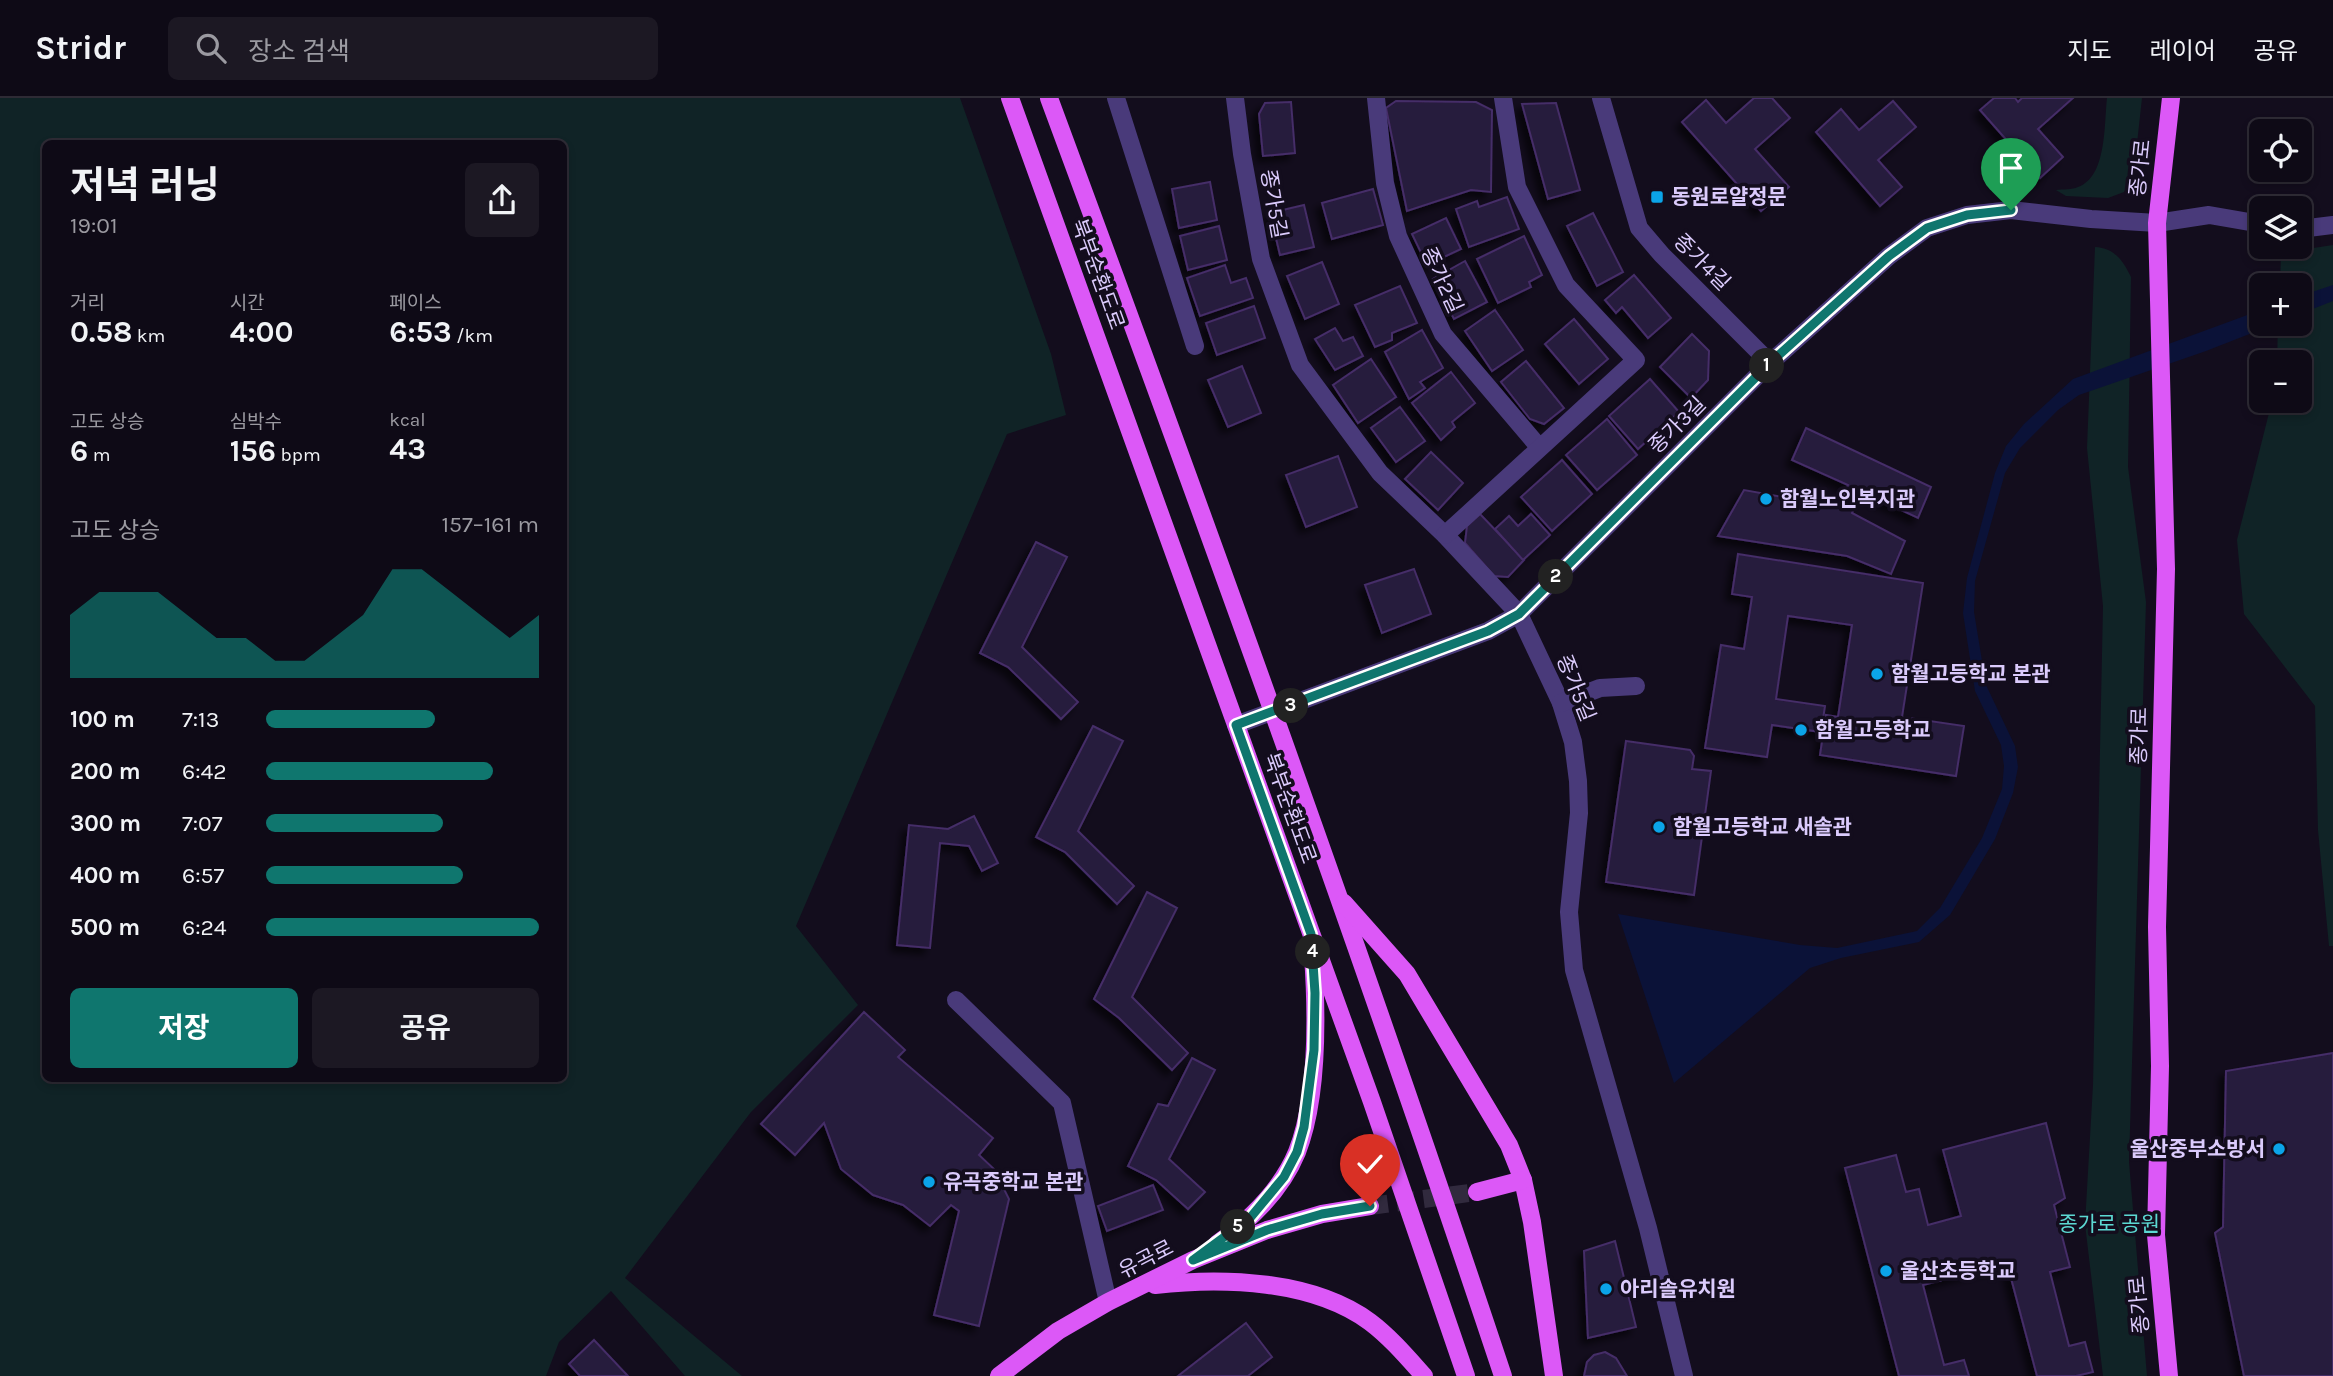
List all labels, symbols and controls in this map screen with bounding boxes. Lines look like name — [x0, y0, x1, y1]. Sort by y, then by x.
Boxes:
search box — [168, 17, 658, 80]
text: Stridr — [35, 29, 126, 67]
icon: search — [192, 29, 230, 67]
text: 장소 검색 — [248, 36, 350, 67]
text: 지도 — [2067, 37, 2112, 65]
text: 레이어 — [2150, 37, 2216, 65]
text: 공유 — [2254, 37, 2298, 65]
map controls — [2249, 119, 2312, 413]
button: locate — [2249, 119, 2312, 182]
pin — [1981, 138, 2041, 210]
street label: 종가로 — [2125, 138, 2155, 198]
icon: arrive — [1992, 149, 2030, 187]
text: 저녁 러닝 — [70, 163, 219, 208]
button: share — [465, 163, 539, 237]
street label: 종가5길 — [1256, 168, 1292, 240]
place label: 동원로얄정문 — [1671, 185, 1787, 209]
marker: 동원로얄정문 — [1649, 189, 1665, 205]
button: layers — [2249, 196, 2312, 259]
text: 19:01 — [70, 212, 118, 239]
street label: 북부순환도로 — [1067, 215, 1129, 333]
street label: 종가4길 — [1669, 229, 1735, 295]
street label: 종가2길 — [1416, 243, 1468, 317]
button: + — [2249, 273, 2312, 336]
text: 거리 — [70, 292, 105, 314]
text: 시간 — [230, 292, 265, 314]
text: 페이스 — [389, 292, 442, 314]
text: 0.58 — [70, 314, 132, 350]
text: 4:00 — [230, 314, 294, 350]
text: 6:53 — [389, 314, 452, 350]
text: km — [132, 325, 165, 347]
text: /km — [452, 325, 493, 347]
pin: 1 — [1750, 348, 1784, 384]
button: − — [2249, 350, 2312, 413]
text: 1 — [1763, 354, 1770, 376]
street label: 종가3길 — [1644, 392, 1710, 458]
text: kcal — [389, 409, 426, 431]
text: 고도 상승 — [70, 411, 144, 433]
text: 심박수 — [230, 411, 282, 433]
text: 43 — [389, 431, 426, 467]
text: 6 — [70, 433, 88, 469]
text: 156 — [230, 433, 276, 469]
text: m — [88, 444, 111, 466]
text: bpm — [276, 444, 321, 466]
place label: 함월노인복지관 — [1780, 487, 1915, 511]
marker: 함월노인복지관 — [1758, 491, 1774, 507]
text: 157–161 m — [441, 511, 539, 538]
text: 고도 상승 — [70, 517, 160, 544]
pin: 2 — [1538, 560, 1574, 594]
text: 2 — [1550, 565, 1561, 587]
street label: 종가5길 — [1552, 651, 1600, 725]
place label: 함월고등학교 본관 — [1891, 662, 2051, 686]
marker: 함월고등학교 본관 — [1869, 666, 1885, 682]
pin: 3 — [1274, 688, 1308, 724]
text: 3 — [1285, 694, 1296, 716]
text: 100 m — [70, 706, 135, 733]
text: 7:13 — [182, 706, 219, 733]
street label: 종가로 — [2126, 707, 2152, 765]
place label: 함월고등학교 — [1815, 718, 1931, 742]
marker: 함월고등학교 — [1793, 722, 1809, 738]
street label: 북부순환도로 — [1259, 749, 1321, 867]
text: 200 m — [70, 758, 141, 785]
text: 6:42 — [182, 758, 227, 785]
text: 300 m — [70, 810, 141, 837]
text: 7:07 — [182, 810, 223, 837]
place label: 함월고등학교 새솔관 — [1673, 815, 1852, 839]
marker: 함월고등학교 새솔관 — [1651, 819, 1667, 835]
text: 400 m — [70, 862, 140, 889]
text: 6:57 — [182, 862, 224, 889]
text: 500 m — [70, 914, 140, 941]
text: 6:24 — [182, 914, 227, 941]
pin: 4 — [1296, 934, 1330, 970]
text: 4 — [1307, 940, 1318, 962]
button: 저장 — [70, 988, 298, 1068]
button: 공유 — [312, 988, 539, 1068]
pin — [1340, 1134, 1400, 1206]
place label: 울산중부소방서 — [2130, 1137, 2265, 1161]
marker: 울산중부소방서 — [2271, 1141, 2287, 1157]
icon: check — [1351, 1145, 1389, 1183]
place label: 유곡중학교 본관 — [943, 1170, 1084, 1194]
marker: 유곡중학교 본관 — [921, 1174, 937, 1190]
pin: 5 — [1220, 1210, 1256, 1244]
park label: 종가로 공원 — [2058, 1212, 2160, 1236]
text: 5 — [1232, 1215, 1243, 1237]
street label: 유곡로 — [1115, 1235, 1177, 1283]
place label: 울산초등학교 — [1900, 1259, 2016, 1283]
marker: 울산초등학교 — [1878, 1263, 1894, 1279]
street label: 종가로 — [2125, 1275, 2153, 1335]
place label: 아리솔유치원 — [1620, 1277, 1736, 1301]
marker: 아리솔유치원 — [1598, 1281, 1614, 1297]

